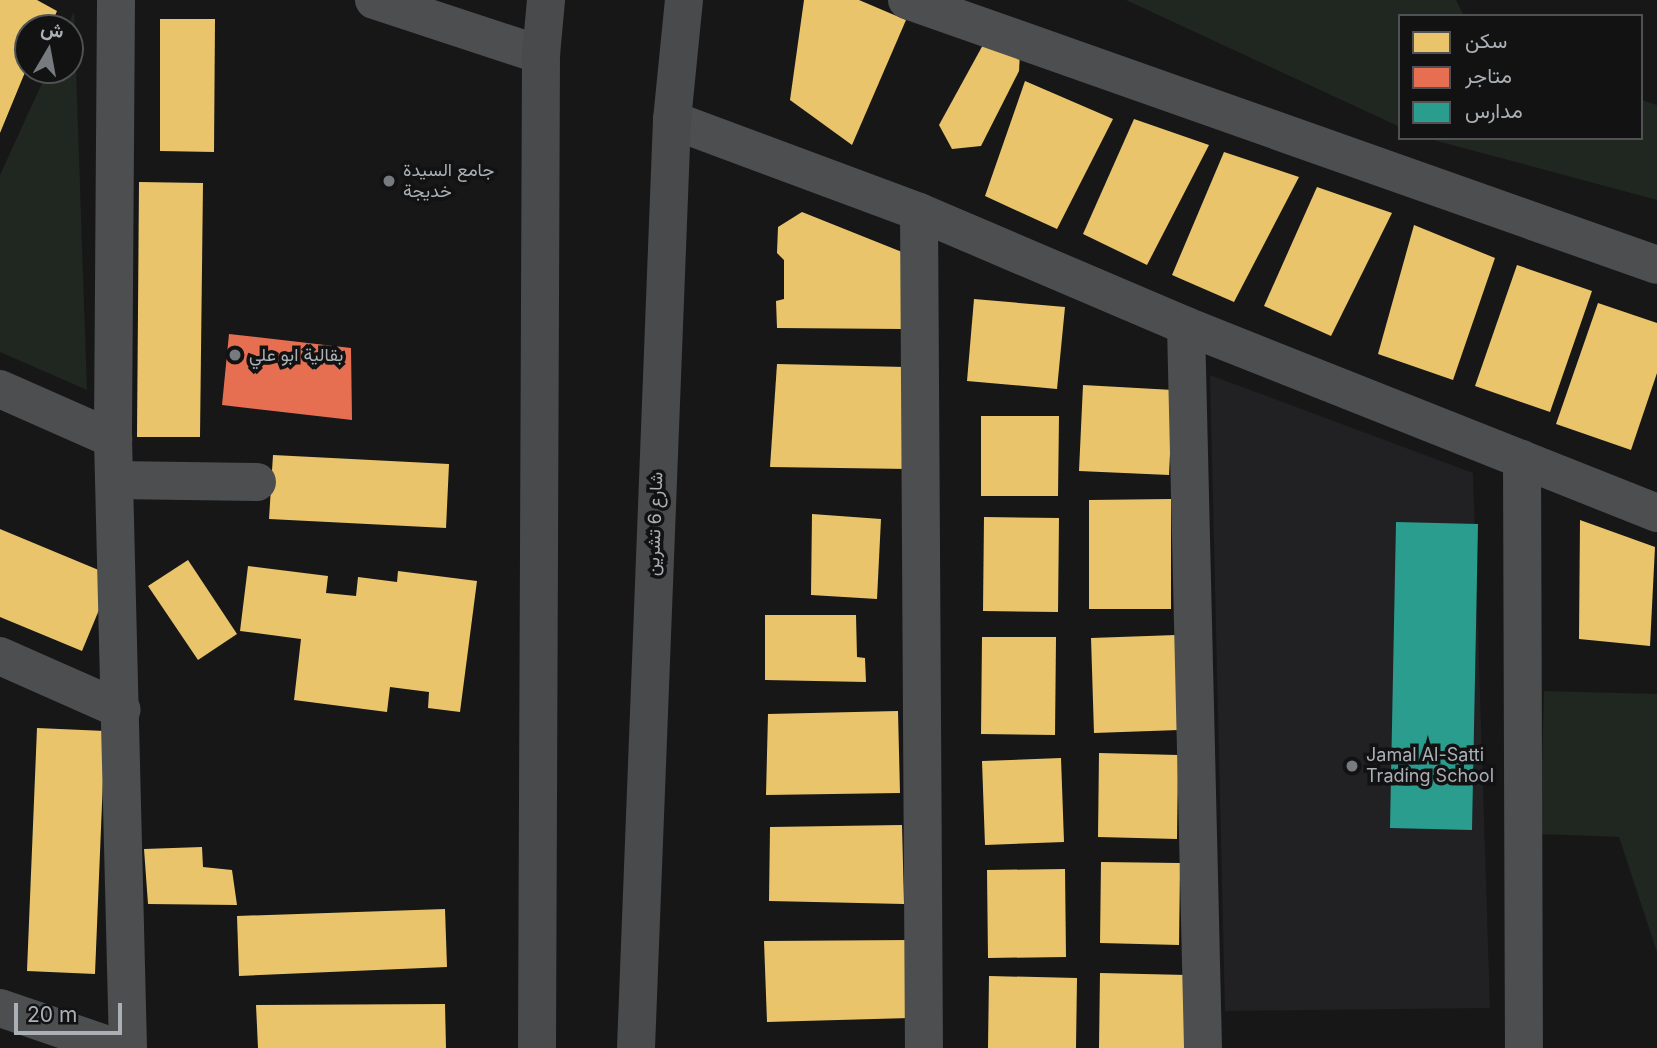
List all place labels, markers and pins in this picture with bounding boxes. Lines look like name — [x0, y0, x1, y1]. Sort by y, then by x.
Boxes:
place label: جامع السيدة خديجة — [403, 160, 494, 202]
marker: جامع السيدة خديجة — [381, 173, 397, 189]
place label: بقالية ابو علي — [249, 344, 343, 366]
marker: بقالية ابو علي — [227, 347, 243, 363]
place label: Jamal Al-Satti Trading School — [1366, 745, 1494, 788]
marker: Jamal Al-Satti Trading School — [1344, 758, 1360, 774]

